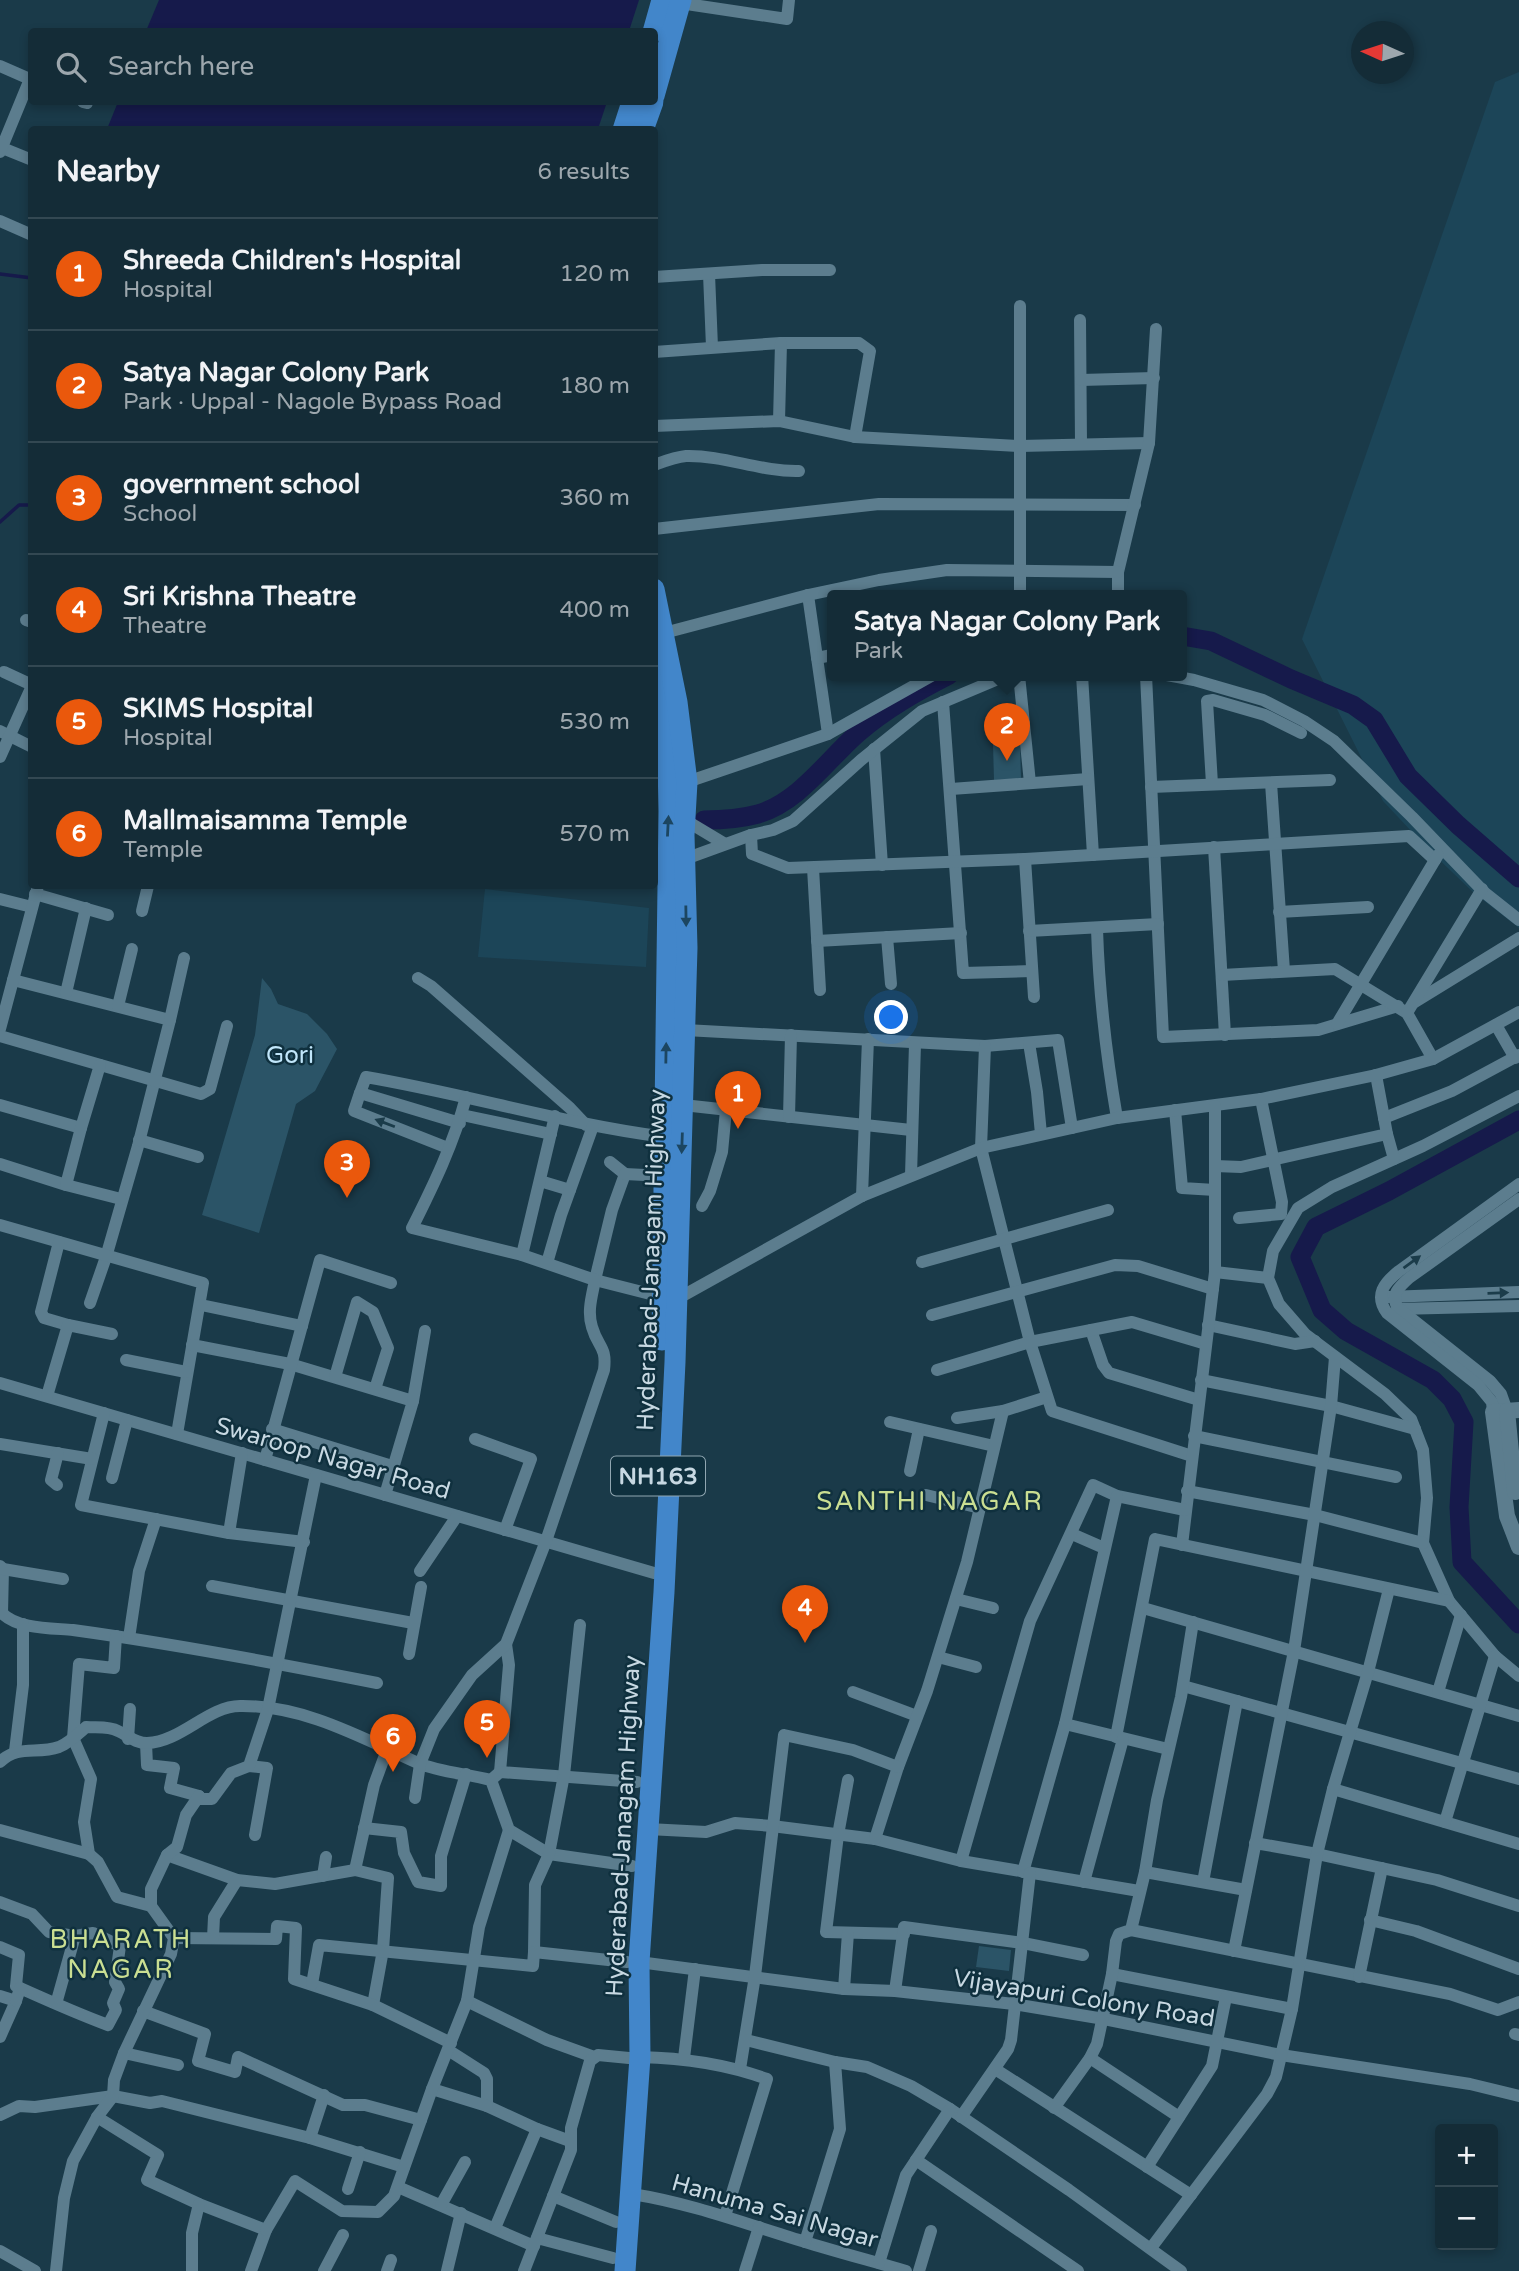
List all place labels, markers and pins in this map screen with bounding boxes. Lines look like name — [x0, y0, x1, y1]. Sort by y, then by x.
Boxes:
pin: 2 — [984, 703, 1030, 761]
pin: 1 — [715, 1071, 761, 1129]
pin: 3 — [324, 1140, 370, 1198]
pin: 4 — [782, 1585, 828, 1643]
pin: 5 — [464, 1700, 510, 1758]
pin: 6 — [370, 1714, 416, 1772]

